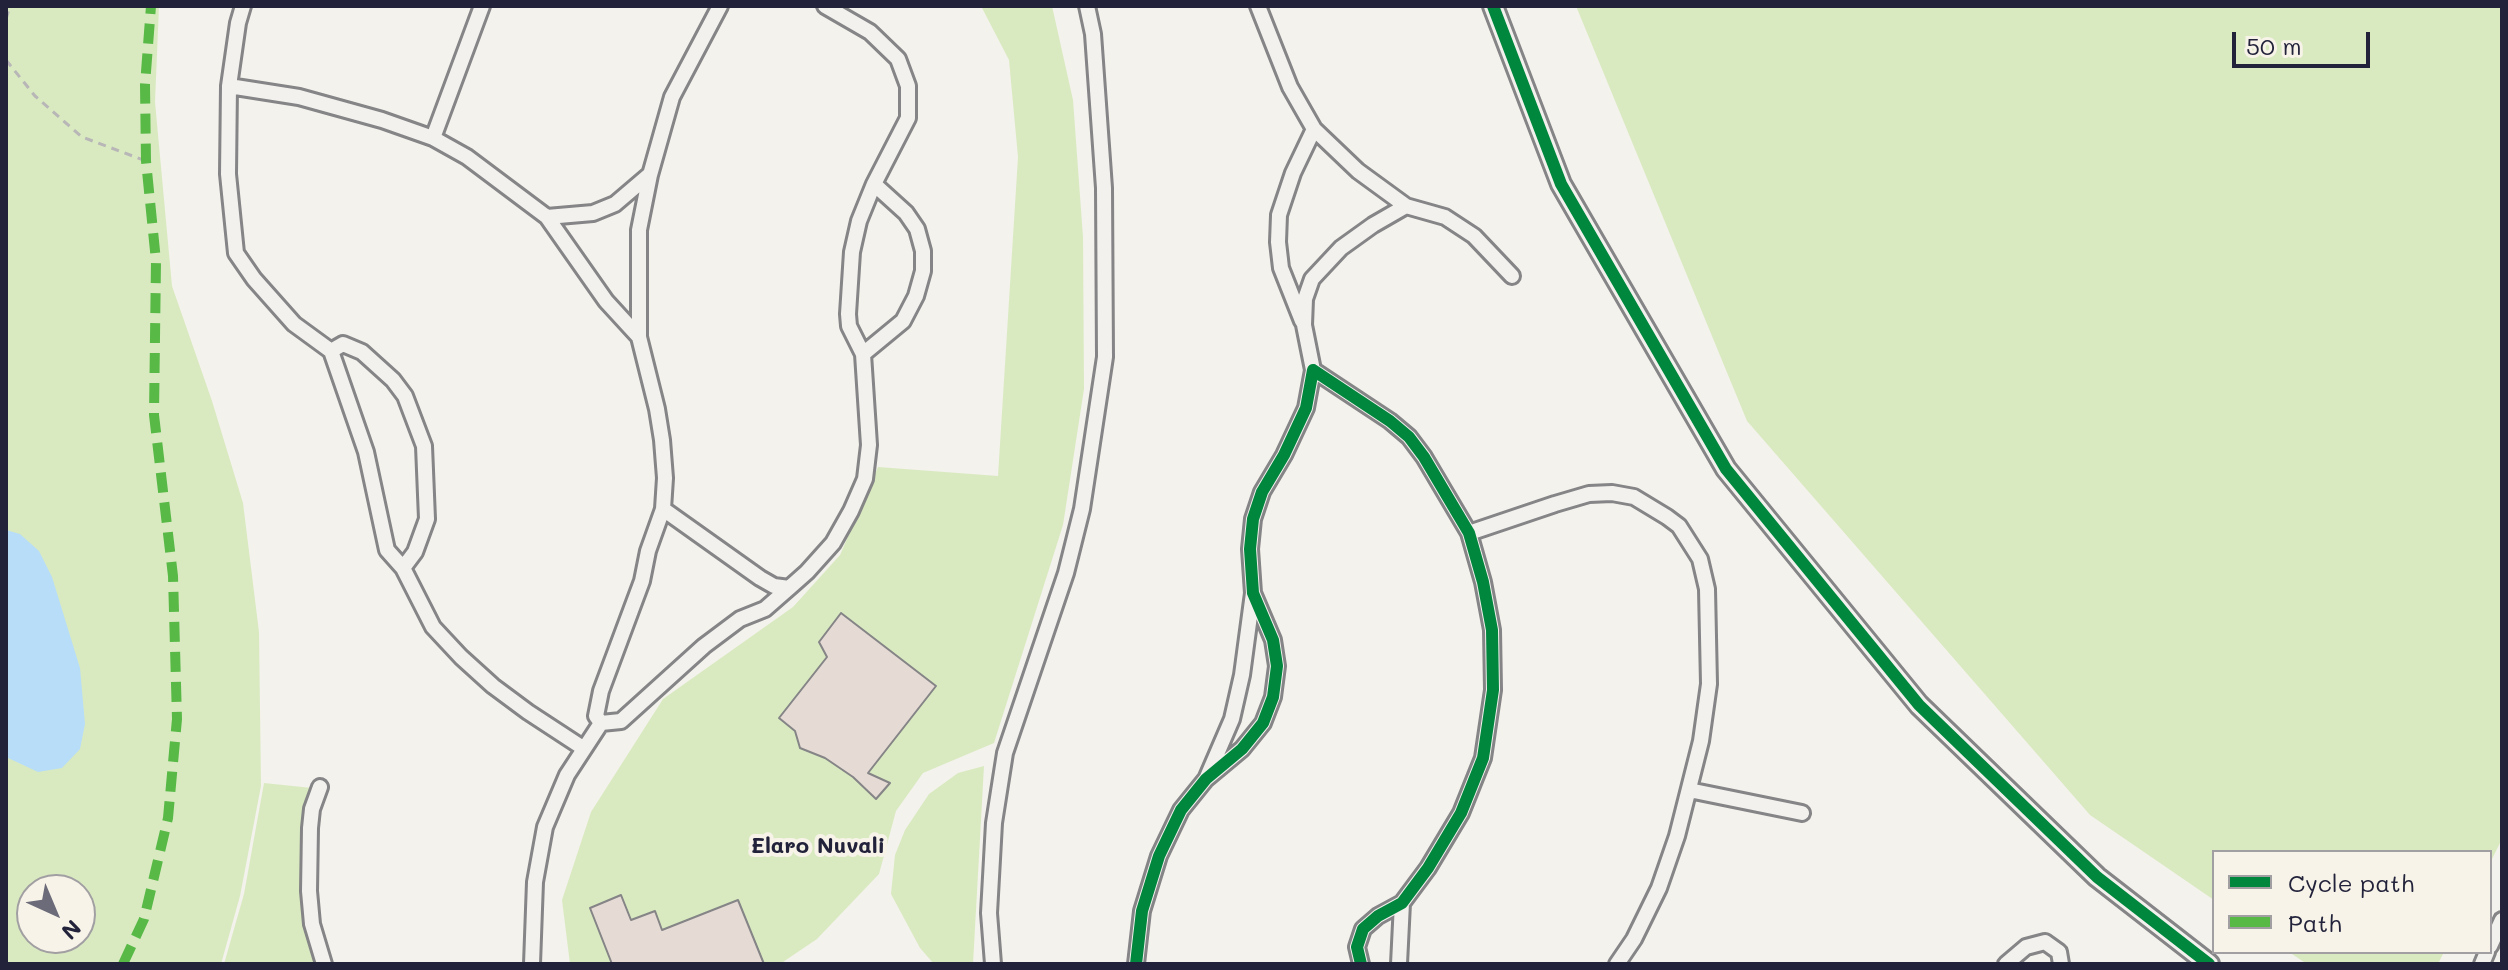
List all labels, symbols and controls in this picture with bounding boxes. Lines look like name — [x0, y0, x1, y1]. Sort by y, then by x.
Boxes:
scale bar — [2236, 16, 2374, 66]
text: 50 m — [2246, 30, 2302, 61]
district label: Elaro Nuvali — [751, 833, 885, 859]
legend — [2212, 850, 2492, 954]
text: Cycle path — [2288, 867, 2414, 898]
north arrow — [16, 874, 96, 954]
text: Path — [2288, 907, 2342, 938]
text: N — [56, 914, 88, 946]

